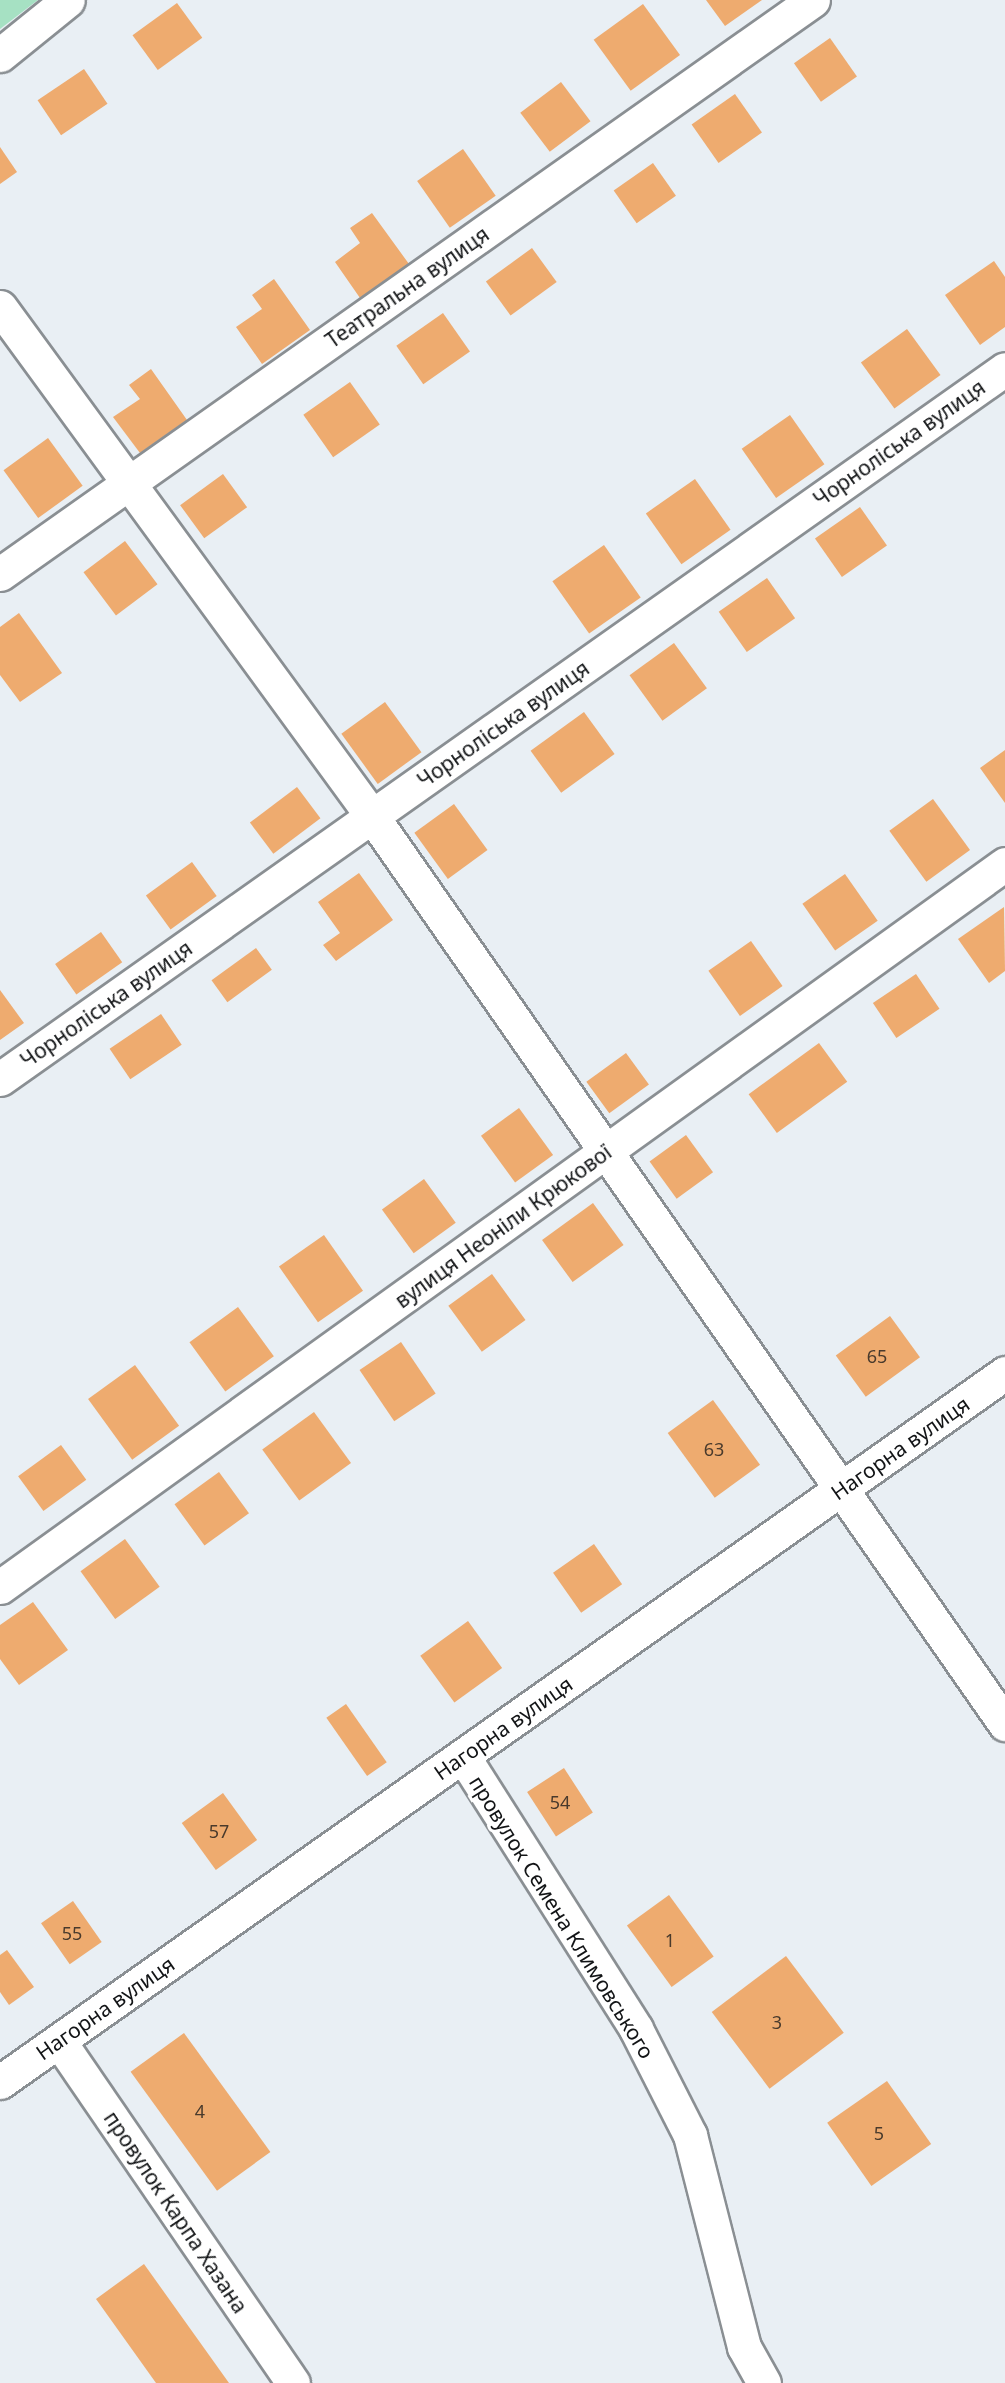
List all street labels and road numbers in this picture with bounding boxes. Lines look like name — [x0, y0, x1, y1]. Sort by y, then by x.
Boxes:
street label: Театральна вулиця — [321, 221, 493, 353]
street label: Чорноліська вулиця — [808, 374, 990, 512]
street label: Чорноліська вулиця — [412, 655, 594, 793]
street label: Чорноліська вулиця — [15, 935, 197, 1073]
street label: вулиця Неоніли Крюкової — [390, 1139, 616, 1313]
street label: Нагорна вулиця — [826, 1391, 974, 1505]
street label: Нагорна вулиця — [429, 1671, 577, 1785]
street label: провулок Семена Климовського — [464, 1771, 660, 2063]
street label: Нагорна вулиця — [31, 1951, 179, 2065]
street label: провулок Карпа Хазана — [99, 2106, 253, 2318]

